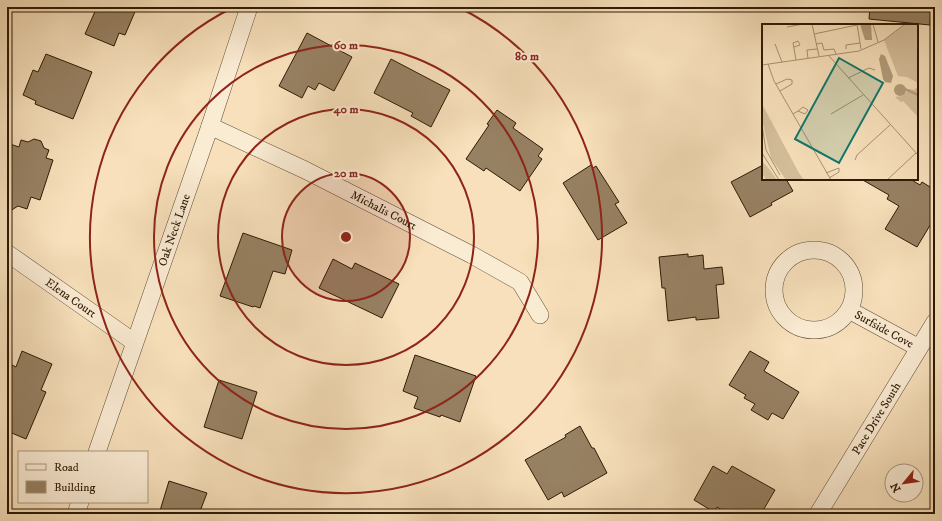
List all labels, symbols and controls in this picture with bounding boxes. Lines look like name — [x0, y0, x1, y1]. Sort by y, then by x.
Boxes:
inset map — [762, 24, 918, 180]
text: 60 m — [334, 38, 358, 53]
text: 80 m — [515, 49, 539, 64]
text: 40 m — [333, 102, 358, 117]
text: 20 m — [334, 166, 358, 181]
street label: Michalis Court — [348, 187, 419, 233]
street label: Oak Neck Lane — [155, 192, 193, 268]
centre of rings — [339, 230, 353, 244]
street label: Elena Court — [42, 275, 99, 321]
street label: Surfside Cove — [852, 307, 916, 351]
street label: Pace Drive South — [848, 379, 904, 457]
legend — [18, 451, 148, 503]
text: Road — [54, 460, 79, 475]
north arrow — [884, 463, 924, 503]
text: Building — [54, 480, 95, 495]
text: N — [888, 480, 904, 495]

